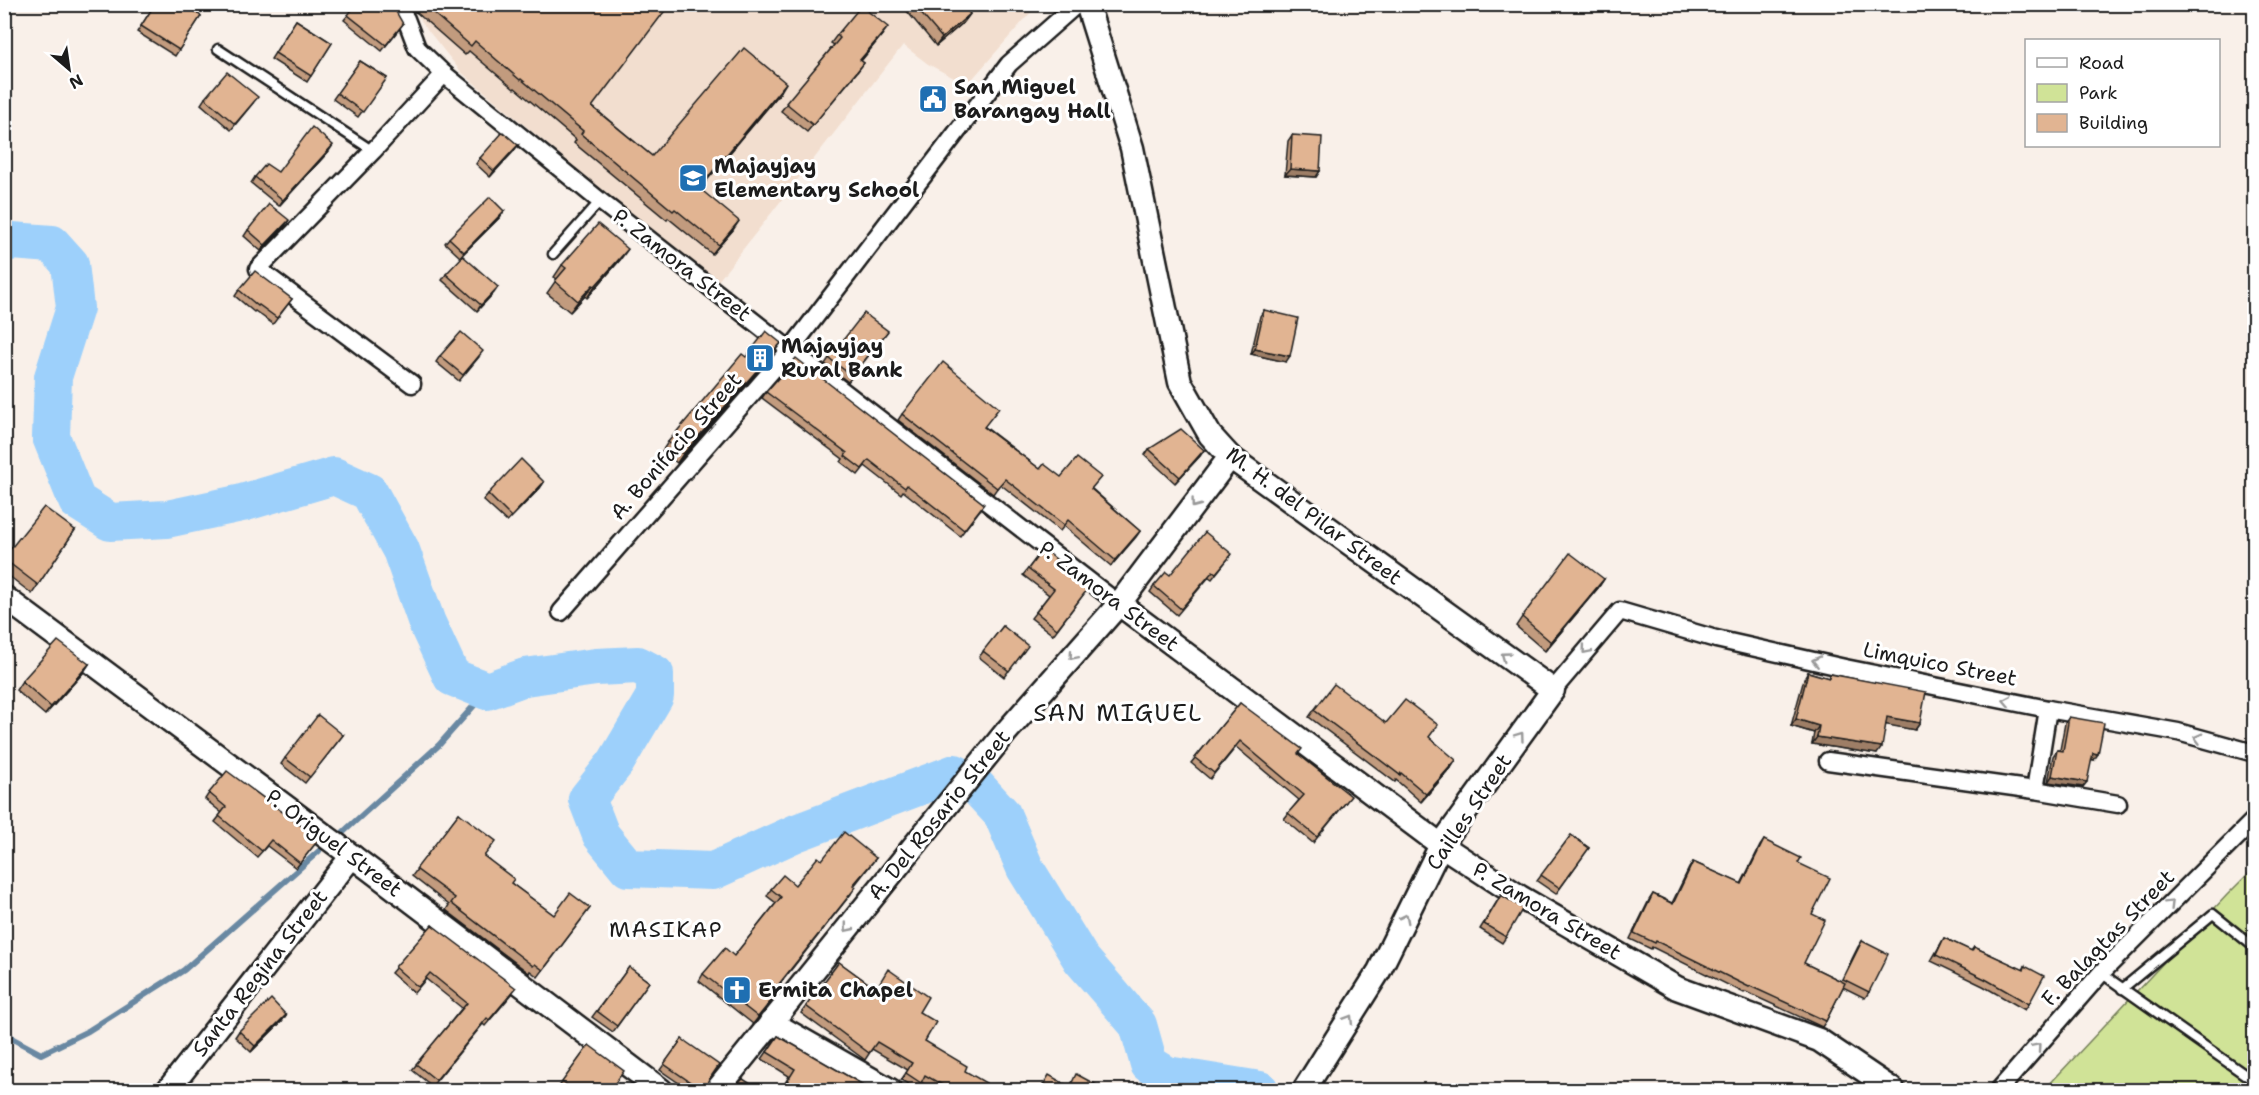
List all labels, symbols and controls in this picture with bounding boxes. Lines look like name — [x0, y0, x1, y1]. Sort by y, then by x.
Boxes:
north arrow — [39, 39, 99, 99]
legend — [2025, 39, 2220, 147]
text: Road — [2079, 51, 2124, 75]
text: N — [65, 69, 87, 94]
place label: San Miguel Barangay Hall — [954, 73, 1111, 125]
text: Park — [2079, 81, 2118, 105]
public building icon: San Miguel Barangay Hall — [917, 83, 949, 115]
text: Building — [2079, 111, 2148, 135]
place label: Majayjay Elementary School — [714, 152, 919, 204]
school or university icon: Majayjay Elementary School — [677, 162, 709, 194]
street label: P. Zamora Street — [607, 202, 757, 328]
place label: Majayjay Rural Bank — [781, 332, 903, 384]
building icon: Majayjay Rural Bank — [744, 342, 776, 374]
street label: A. Bonifacio Street — [604, 366, 748, 526]
street label: M. H. del Pilar Street — [1220, 441, 1408, 591]
one-way arrow — [1191, 497, 1202, 508]
street label: P. Zamora Street — [1033, 534, 1185, 658]
street label: Limquico Street — [1861, 635, 2019, 693]
one-way arrow — [1582, 643, 1593, 654]
one-way arrow — [1069, 649, 1080, 660]
one-way arrow — [1501, 652, 1512, 663]
one-way arrow — [1811, 656, 1821, 669]
one-way arrow — [2002, 695, 2012, 708]
district label: SAN MIGUEL — [1033, 697, 1203, 729]
street label: A. Del Rosario Street — [862, 724, 1016, 906]
one-way arrow — [1512, 732, 1523, 743]
one-way arrow — [2193, 732, 2203, 745]
street label: Cailles Street — [1420, 748, 1518, 876]
street label: P. Origuel Street — [260, 783, 408, 903]
street label: P. Zamora Street — [1468, 856, 1626, 966]
street label: F. Balagtas Street — [2035, 864, 2181, 1012]
street label: Santa Regina Street — [186, 884, 334, 1062]
one-way arrow — [2163, 901, 2174, 912]
one-way arrow — [1397, 914, 1409, 925]
district label: MASIKAP — [609, 915, 723, 944]
one-way arrow — [844, 921, 855, 932]
church icon: Ermita Chapel — [721, 974, 753, 1006]
place label: Ermita Chapel — [758, 976, 913, 1004]
one-way arrow — [1341, 1015, 1353, 1025]
one-way arrow — [2030, 1043, 2041, 1053]

